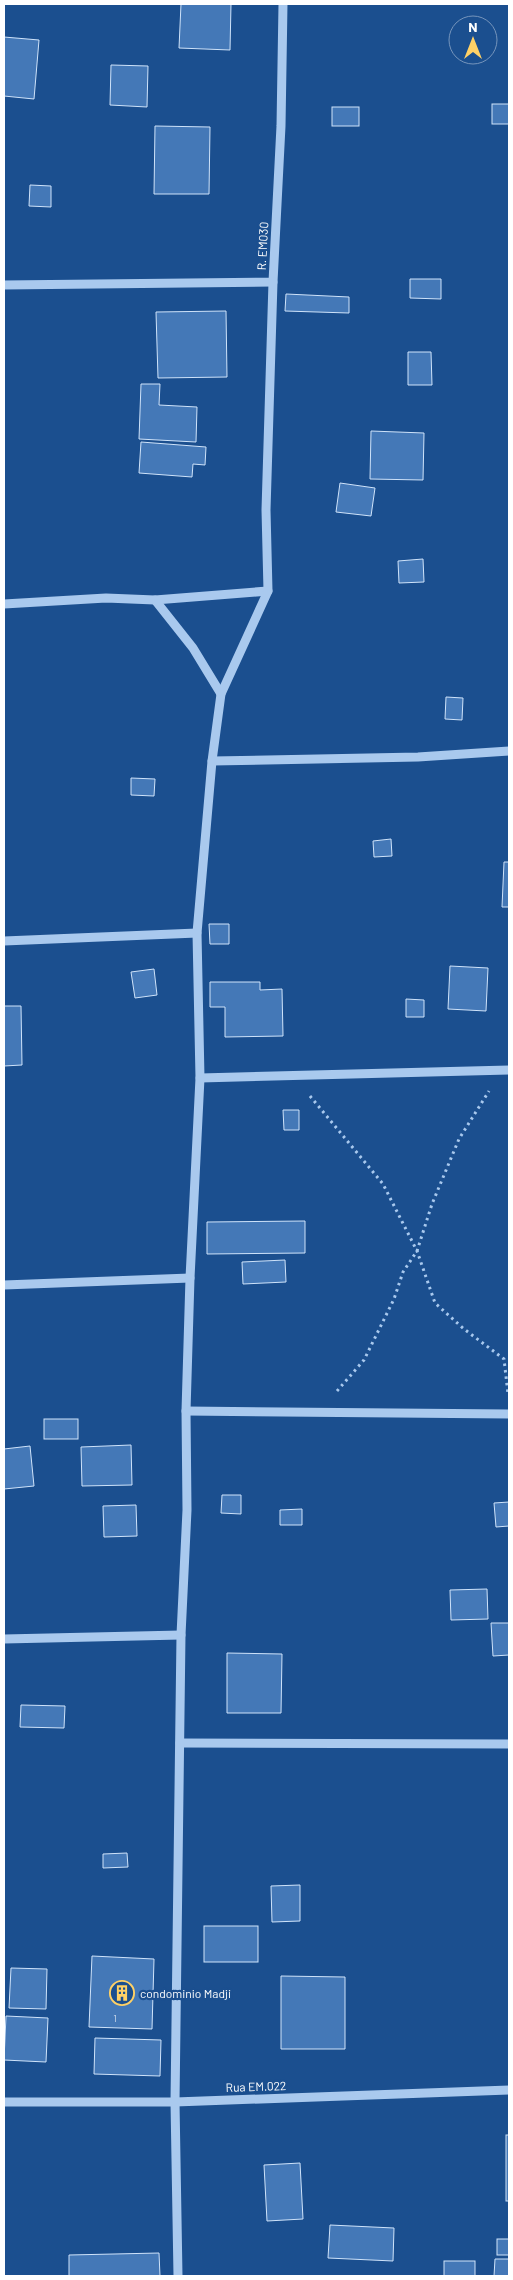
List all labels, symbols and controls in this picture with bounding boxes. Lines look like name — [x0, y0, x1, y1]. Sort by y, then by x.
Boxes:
north arrow — [448, 15, 498, 65]
text: N — [468, 18, 478, 35]
street label: R. EM030 — [254, 221, 270, 271]
building icon: condominio Madji — [109, 1980, 135, 2006]
place label: condominio Madji — [140, 1986, 231, 2000]
house number: 1 — [113, 2012, 117, 2024]
street label: Rua EM.022 — [225, 2078, 287, 2094]

